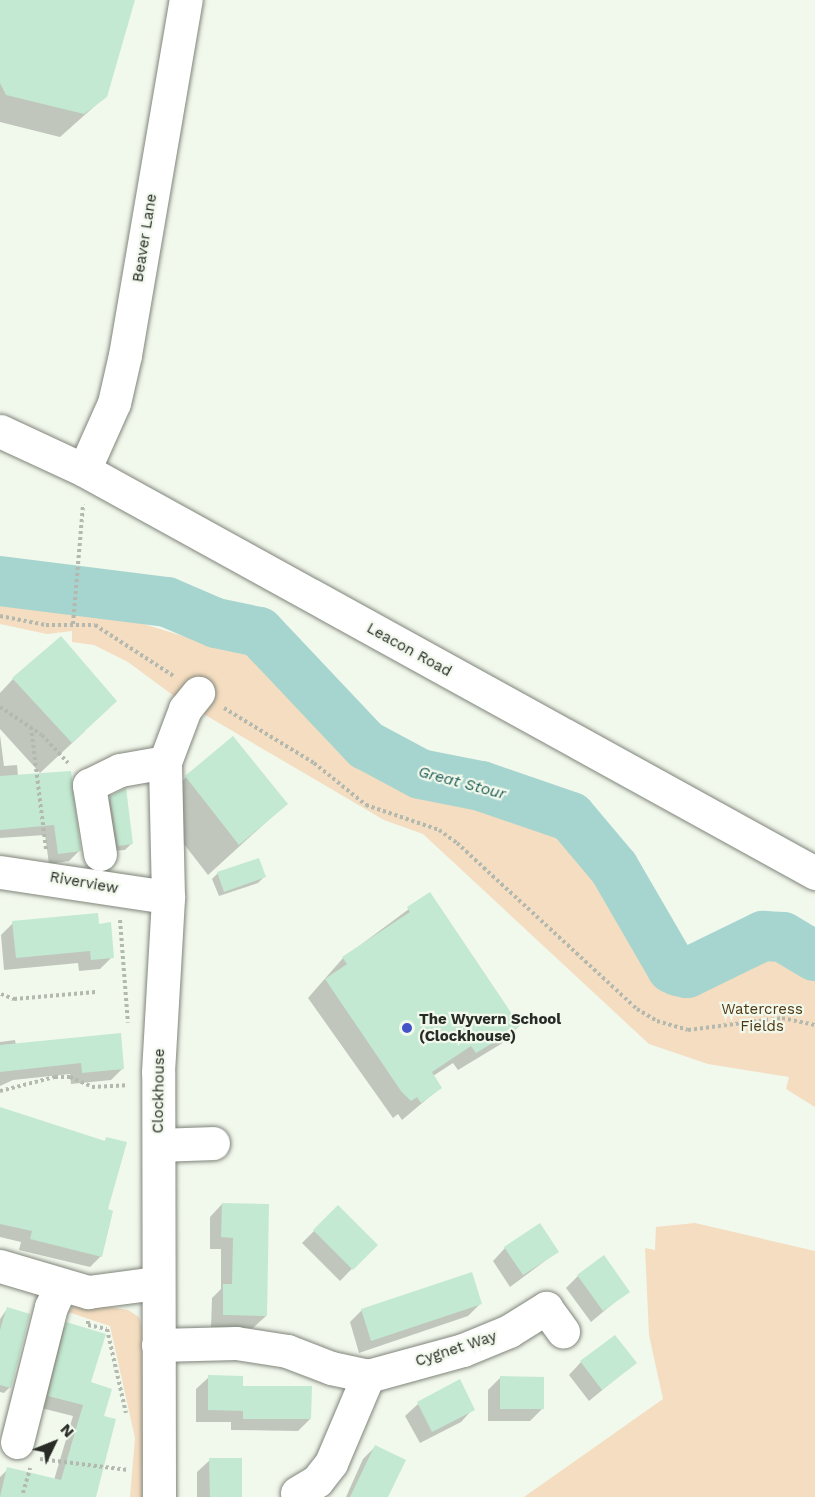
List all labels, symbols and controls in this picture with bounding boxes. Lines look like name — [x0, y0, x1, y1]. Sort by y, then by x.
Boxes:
street label: Beaver Lane — [129, 192, 161, 284]
street label: Leacon Road — [363, 619, 455, 681]
water label: Great Stour — [416, 762, 508, 804]
street label: Riverview — [48, 868, 120, 898]
park label: Watercress Fields — [721, 1000, 803, 1035]
place label: The Wyvern School (Clockhouse) — [419, 1010, 562, 1045]
marker: The Wyvern School (Clockhouse) — [400, 1021, 414, 1035]
street label: Clockhouse — [149, 1048, 169, 1134]
street label: Cygnet Way — [413, 1327, 499, 1371]
north arrow — [24, 1413, 84, 1473]
text: N — [57, 1420, 79, 1441]

